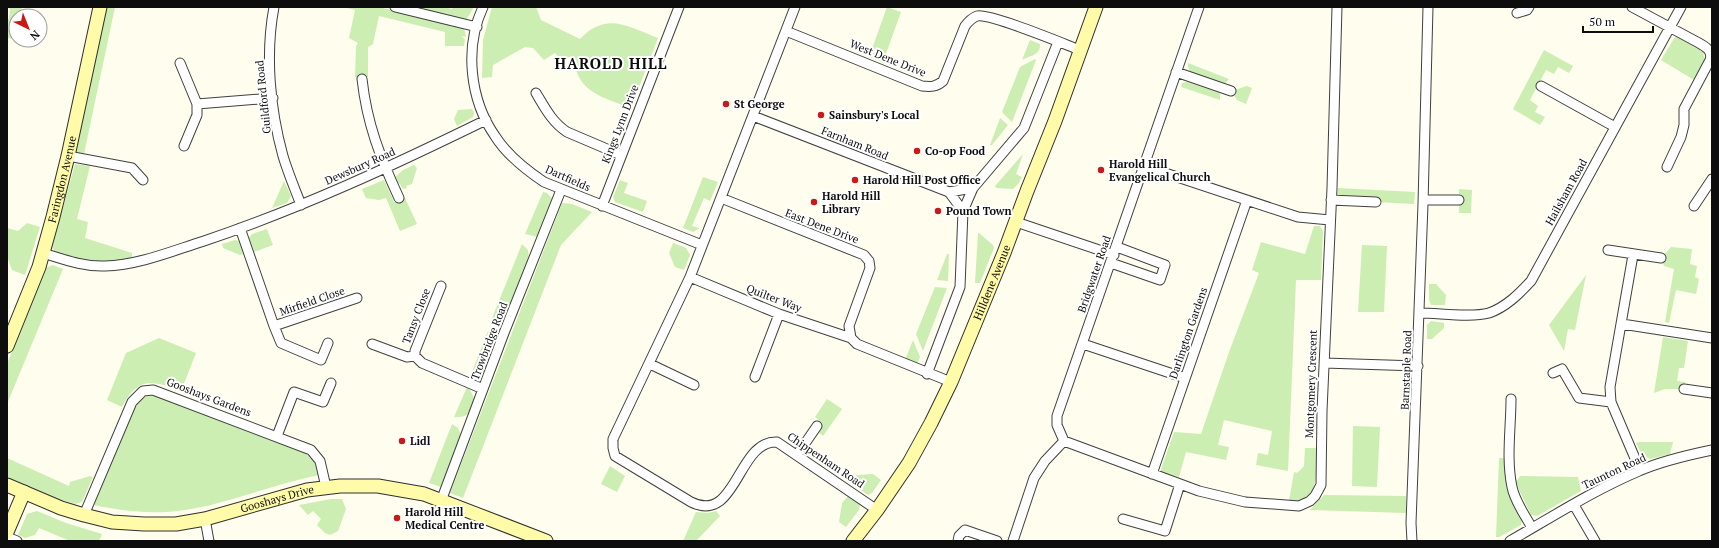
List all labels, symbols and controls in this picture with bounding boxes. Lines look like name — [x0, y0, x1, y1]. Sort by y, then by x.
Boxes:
north arrow — [8, 8, 48, 48]
scale bar — [1583, 8, 1653, 34]
text: 50 m — [1589, 14, 1616, 29]
text: N — [27, 27, 43, 44]
street label: West Dene Drive — [848, 36, 929, 80]
district label: HAROLD HILL — [554, 53, 668, 73]
street label: Guildford Road — [252, 60, 274, 134]
street label: Kings Lynn Drive — [599, 82, 642, 165]
place label: St George — [734, 97, 785, 111]
marker: St George — [721, 99, 731, 109]
place label: Sainsbury's Local — [829, 108, 920, 122]
marker: Sainsbury's Local — [816, 110, 826, 120]
street label: Farnham Road — [819, 123, 891, 163]
street label: Faringdon Avenue — [45, 134, 79, 224]
street label: Dewsbury Road — [323, 144, 397, 188]
place label: Co-op Food — [925, 144, 986, 158]
marker: Co-op Food — [912, 146, 922, 156]
street label: Hailsham Road — [1542, 156, 1590, 228]
place label: Harold Hill Evangelical Church — [1109, 157, 1210, 184]
street label: Dartfields — [543, 162, 593, 194]
marker: Harold Hill Evangelical Church — [1096, 165, 1106, 175]
place label: Harold Hill Post Office — [863, 173, 981, 187]
marker: Harold Hill Post Office — [850, 175, 860, 185]
place label: Harold Hill Library — [822, 189, 881, 216]
marker: Harold Hill Library — [809, 197, 819, 207]
place label: Pound Town — [946, 204, 1012, 218]
street label: East Dene Drive — [783, 206, 861, 247]
marker: Pound Town — [933, 206, 943, 216]
street label: Bridgwater Road — [1074, 234, 1114, 314]
street label: Hilldene Avenue — [970, 242, 1014, 322]
street label: Quilter Way — [744, 281, 804, 315]
street label: Mirfield Close — [278, 283, 347, 319]
street label: Darlington Gardens — [1166, 285, 1210, 381]
street label: Tansy Close — [399, 286, 433, 346]
street label: Trowbridge Road — [468, 300, 510, 382]
street label: Montgomery Crescent — [1302, 330, 1320, 438]
street label: Barnstaple Road — [1398, 330, 1414, 410]
street label: Gooshays Gardens — [165, 374, 254, 420]
street label: Chippenham Road — [785, 429, 867, 491]
place label: Lidl — [410, 434, 431, 448]
marker: Lidl — [397, 436, 407, 446]
street label: Taunton Road — [1580, 450, 1648, 492]
street label: Gooshays Drive — [239, 482, 315, 516]
place label: Harold Hill Medical Centre — [405, 505, 485, 532]
marker: Harold Hill Medical Centre — [392, 513, 402, 523]

